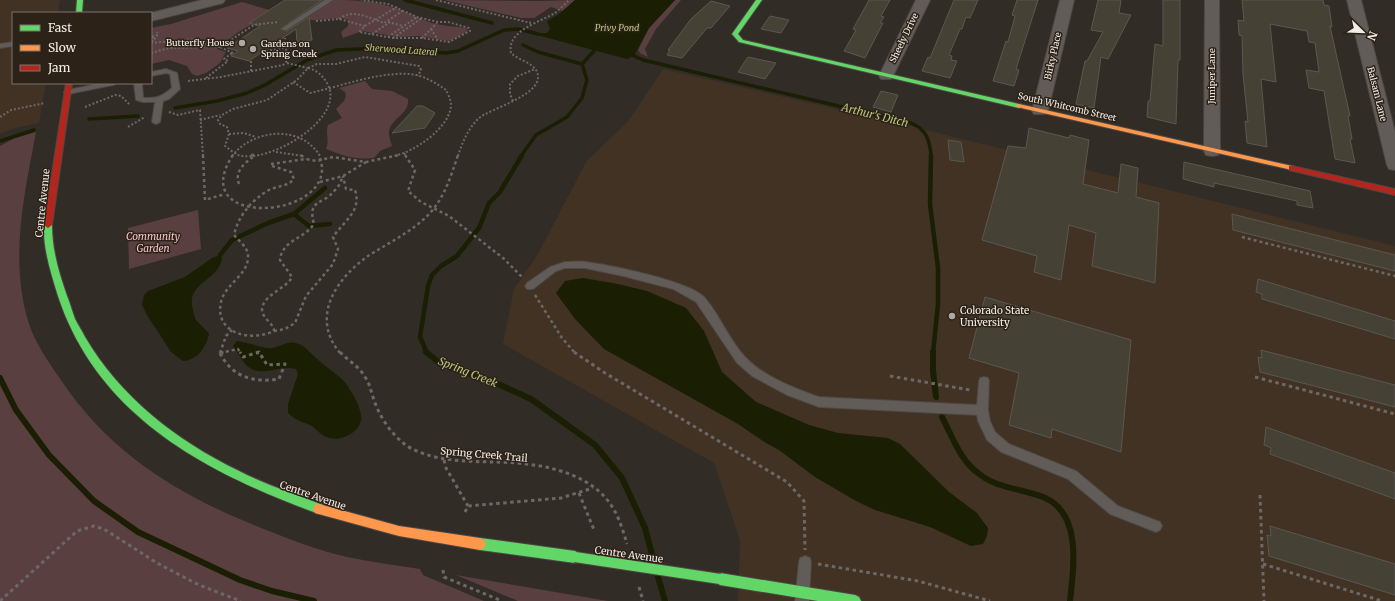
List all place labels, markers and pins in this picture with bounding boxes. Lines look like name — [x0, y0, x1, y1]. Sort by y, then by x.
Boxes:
place label: Butterfly House — [166, 37, 234, 48]
marker: Butterfly House — [237, 38, 247, 48]
place label: Gardens on Spring Creek — [261, 38, 317, 59]
marker: Gardens on Spring Creek — [248, 44, 258, 54]
place label: Colorado State University — [960, 304, 1029, 329]
marker: Colorado State University — [947, 311, 957, 321]

